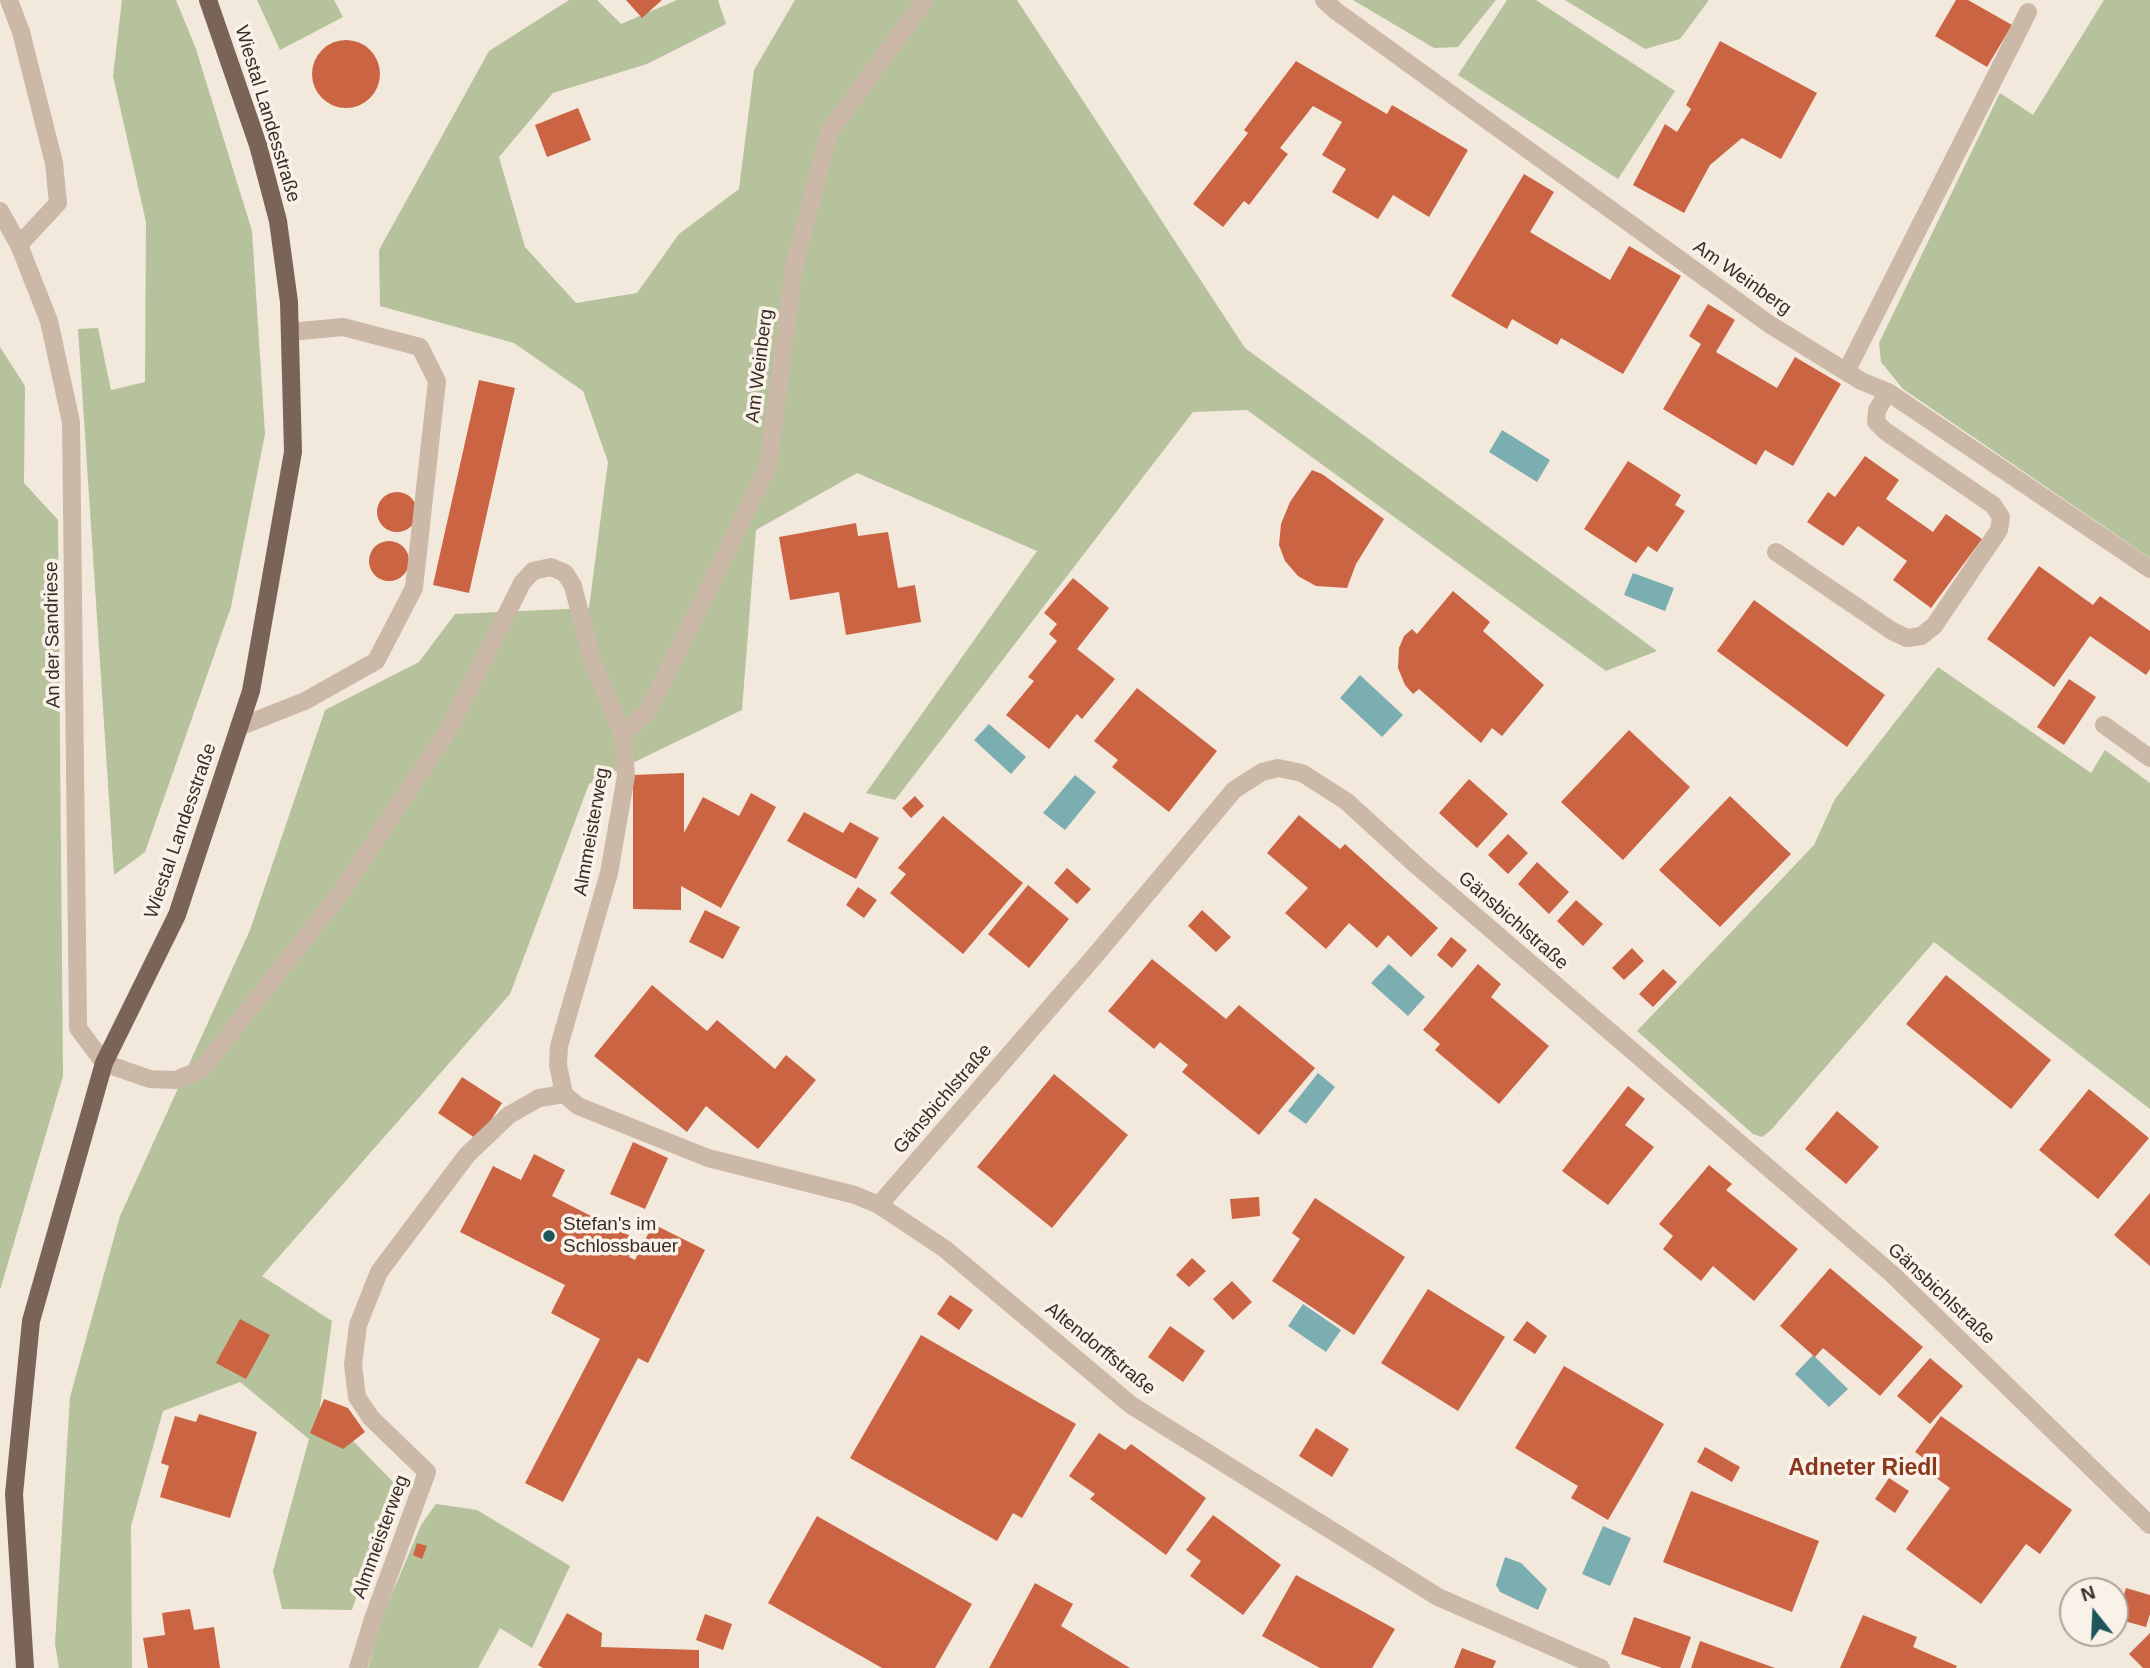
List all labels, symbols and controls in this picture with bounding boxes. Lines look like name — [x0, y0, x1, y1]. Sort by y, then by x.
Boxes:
street label: Wiestal Landesstraße — [229, 23, 305, 205]
street label: Am Weinberg — [1688, 236, 1796, 320]
street label: Am Weinberg — [742, 308, 778, 424]
street label: An der Sandriese — [40, 561, 66, 709]
street label: Wiestal Landesstraße — [140, 740, 222, 922]
street label: Almmeisterweg — [569, 766, 615, 898]
street label: Gänsbichlstraße — [1453, 867, 1573, 975]
street label: Gänsbichlstraße — [889, 1039, 997, 1159]
place label: Stefan's im Schlossbauer — [563, 1214, 678, 1258]
marker: Stefan's im Schlossbauer — [541, 1228, 557, 1244]
street label: Gänsbichlstraße — [1883, 1238, 1999, 1350]
street label: Altendorffstraße — [1040, 1298, 1160, 1400]
district label: Adneter Riedl — [1788, 1455, 1938, 1483]
street label: Almmeisterweg — [348, 1472, 414, 1602]
north arrow — [2059, 1577, 2129, 1647]
text: N — [2078, 1581, 2098, 1606]

